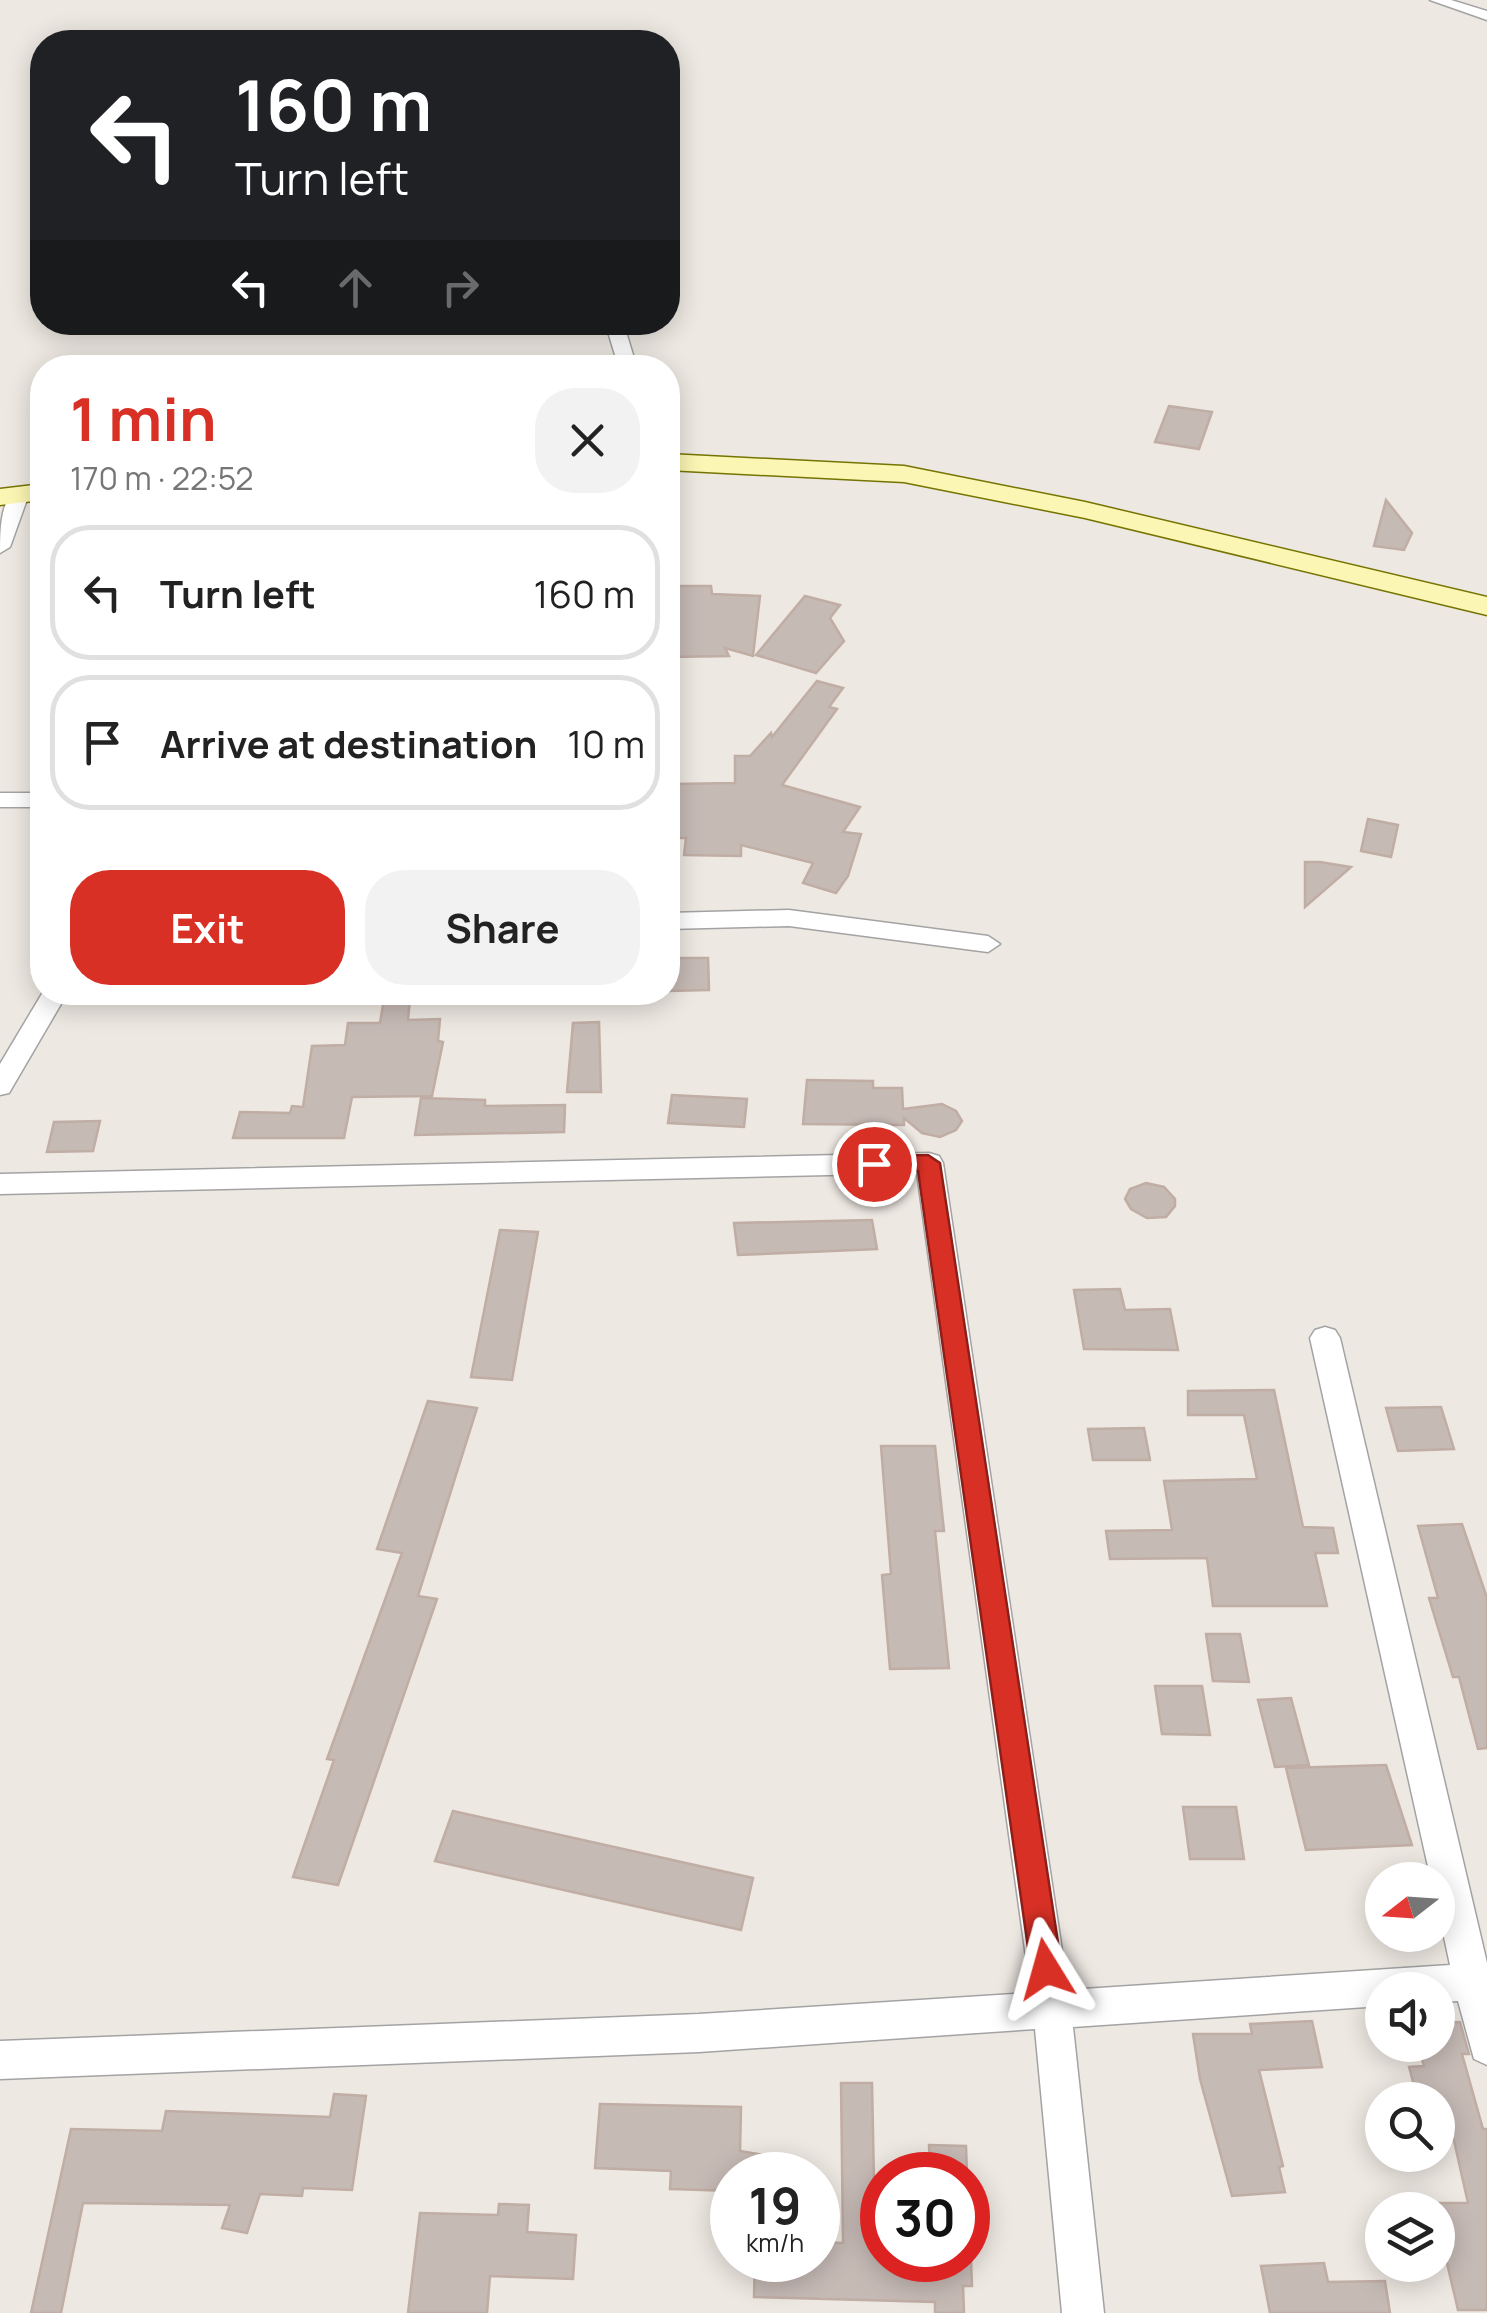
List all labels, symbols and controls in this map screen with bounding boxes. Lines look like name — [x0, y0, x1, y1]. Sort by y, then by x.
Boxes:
text: 160 m — [235, 56, 432, 152]
icon: left — [70, 70, 200, 200]
text: Turn left — [235, 147, 409, 209]
icon: left — [223, 260, 278, 315]
icon: ahead — [328, 260, 383, 315]
icon: right — [433, 260, 488, 315]
text: 1 min — [70, 377, 217, 459]
button: close — [535, 388, 640, 493]
text: 170 m · 22:52 — [70, 456, 254, 500]
icon: left — [75, 565, 130, 620]
text: Turn left — [160, 567, 316, 619]
text: 160 m — [534, 567, 635, 619]
icon: arrive — [75, 715, 130, 770]
text: Arrive at destination — [160, 717, 537, 769]
text: 10 m — [567, 717, 645, 769]
button: Exit — [70, 870, 345, 985]
button: Share — [365, 870, 640, 985]
pin — [832, 1122, 917, 1207]
icon: arrive — [847, 1137, 902, 1192]
north arrow — [1365, 1862, 1455, 1952]
map controls — [1365, 1862, 1455, 2282]
position arrow — [994, 1917, 1098, 2021]
button: sound — [1365, 1972, 1455, 2062]
button: search — [1365, 2082, 1455, 2172]
speed limit sign: 30 — [860, 2152, 990, 2282]
text: 19 — [749, 2171, 801, 2239]
button: layers — [1365, 2192, 1455, 2282]
text: km/h — [746, 2225, 804, 2260]

